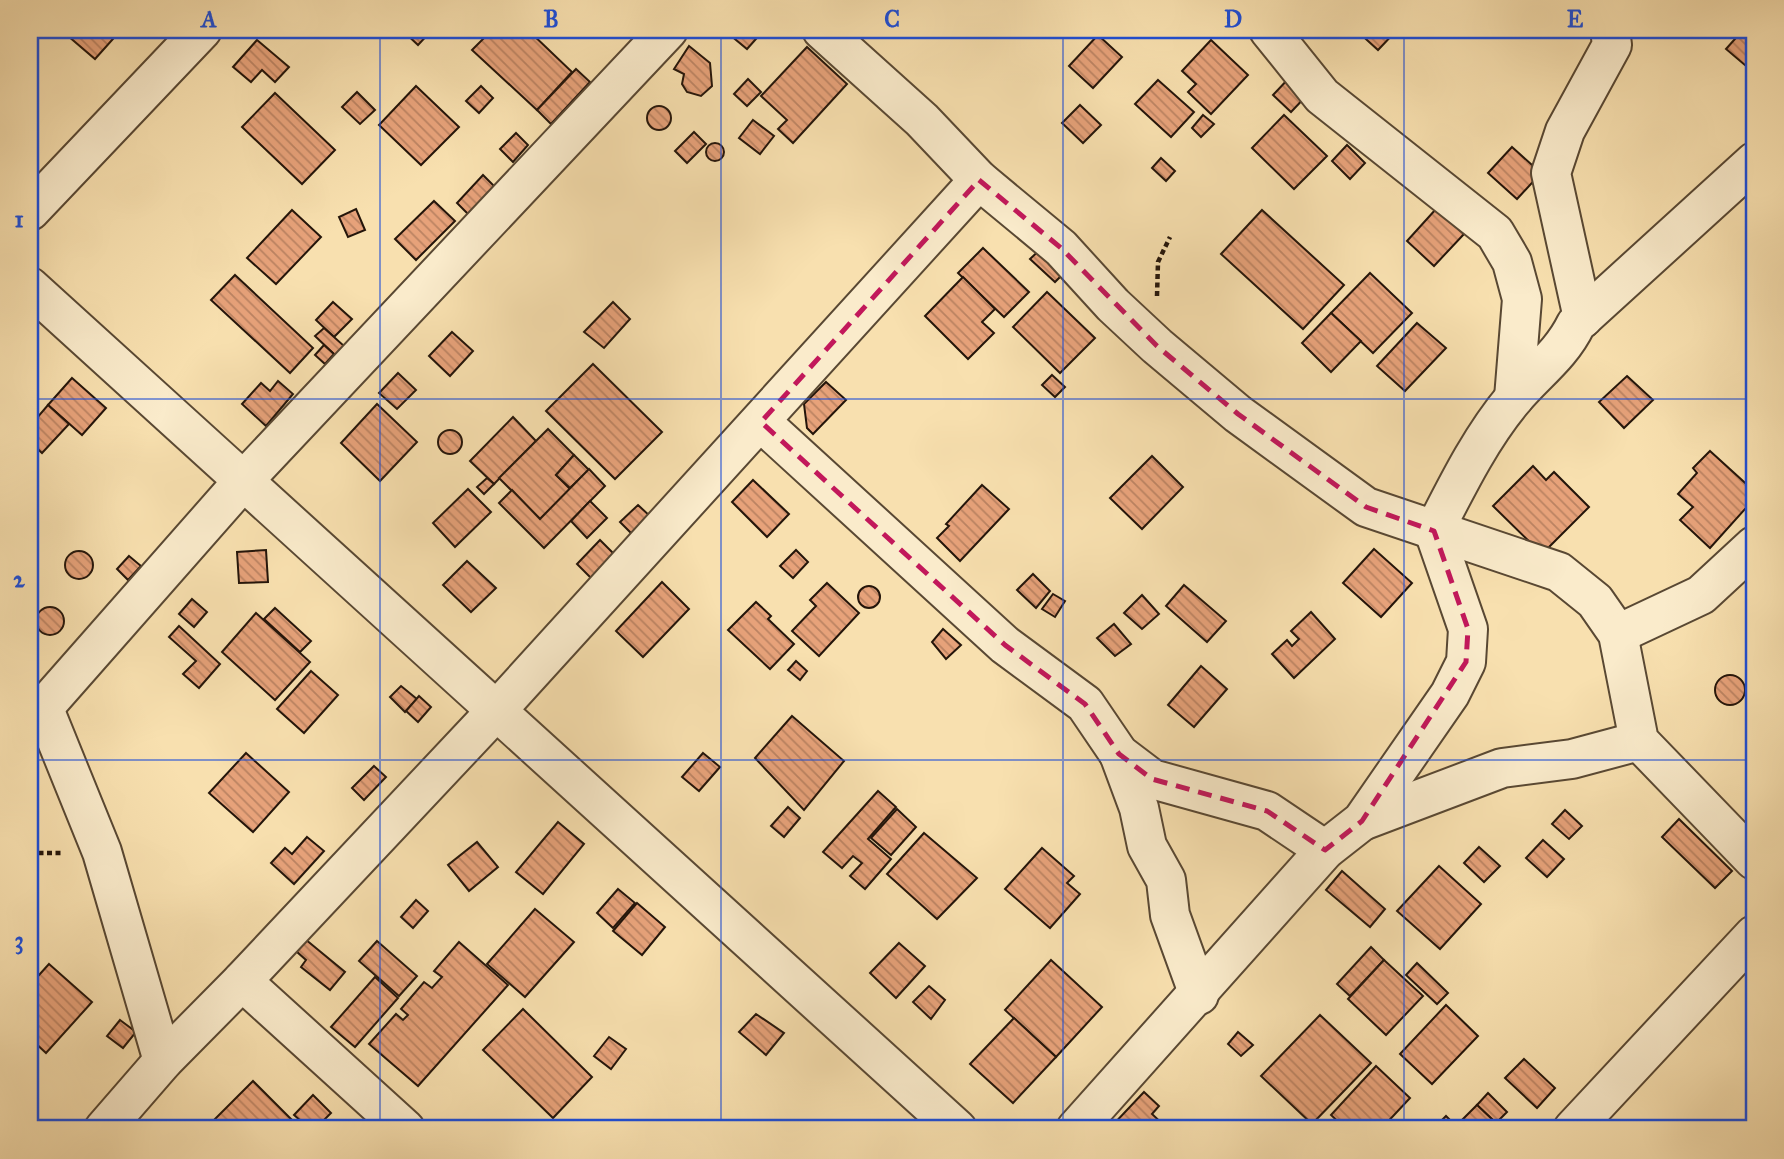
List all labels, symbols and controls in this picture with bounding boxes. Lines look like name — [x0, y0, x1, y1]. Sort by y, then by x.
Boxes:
text: A — [199, 5, 217, 33]
text: B — [543, 5, 559, 33]
text: C — [884, 5, 900, 33]
text: D — [1224, 5, 1242, 33]
text: E — [1567, 5, 1584, 33]
text: 1 — [14, 205, 24, 233]
text: 2 — [13, 565, 25, 593]
text: 3 — [14, 926, 24, 955]

